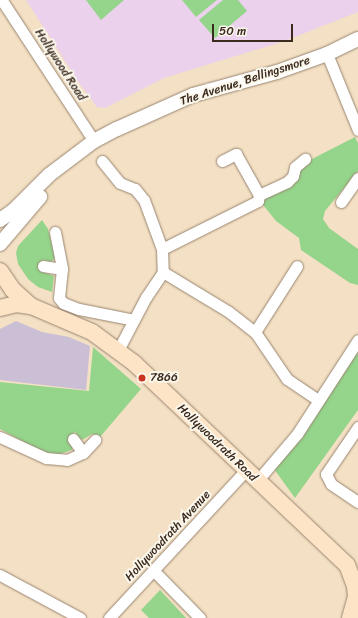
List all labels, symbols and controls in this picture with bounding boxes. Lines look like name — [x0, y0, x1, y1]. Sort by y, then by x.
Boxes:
scale bar — [214, 16, 295, 42]
text: 50 m — [219, 20, 246, 42]
street label: Hollywood Road — [31, 26, 89, 104]
street label: The Avenue, Bellingsmore — [179, 53, 311, 109]
place label: 7866 — [150, 371, 178, 385]
marker: 7866 — [137, 373, 147, 383]
street label: Hollywoodrath Road — [174, 401, 260, 485]
street label: Hollywoodrath Avenue — [122, 488, 214, 584]

